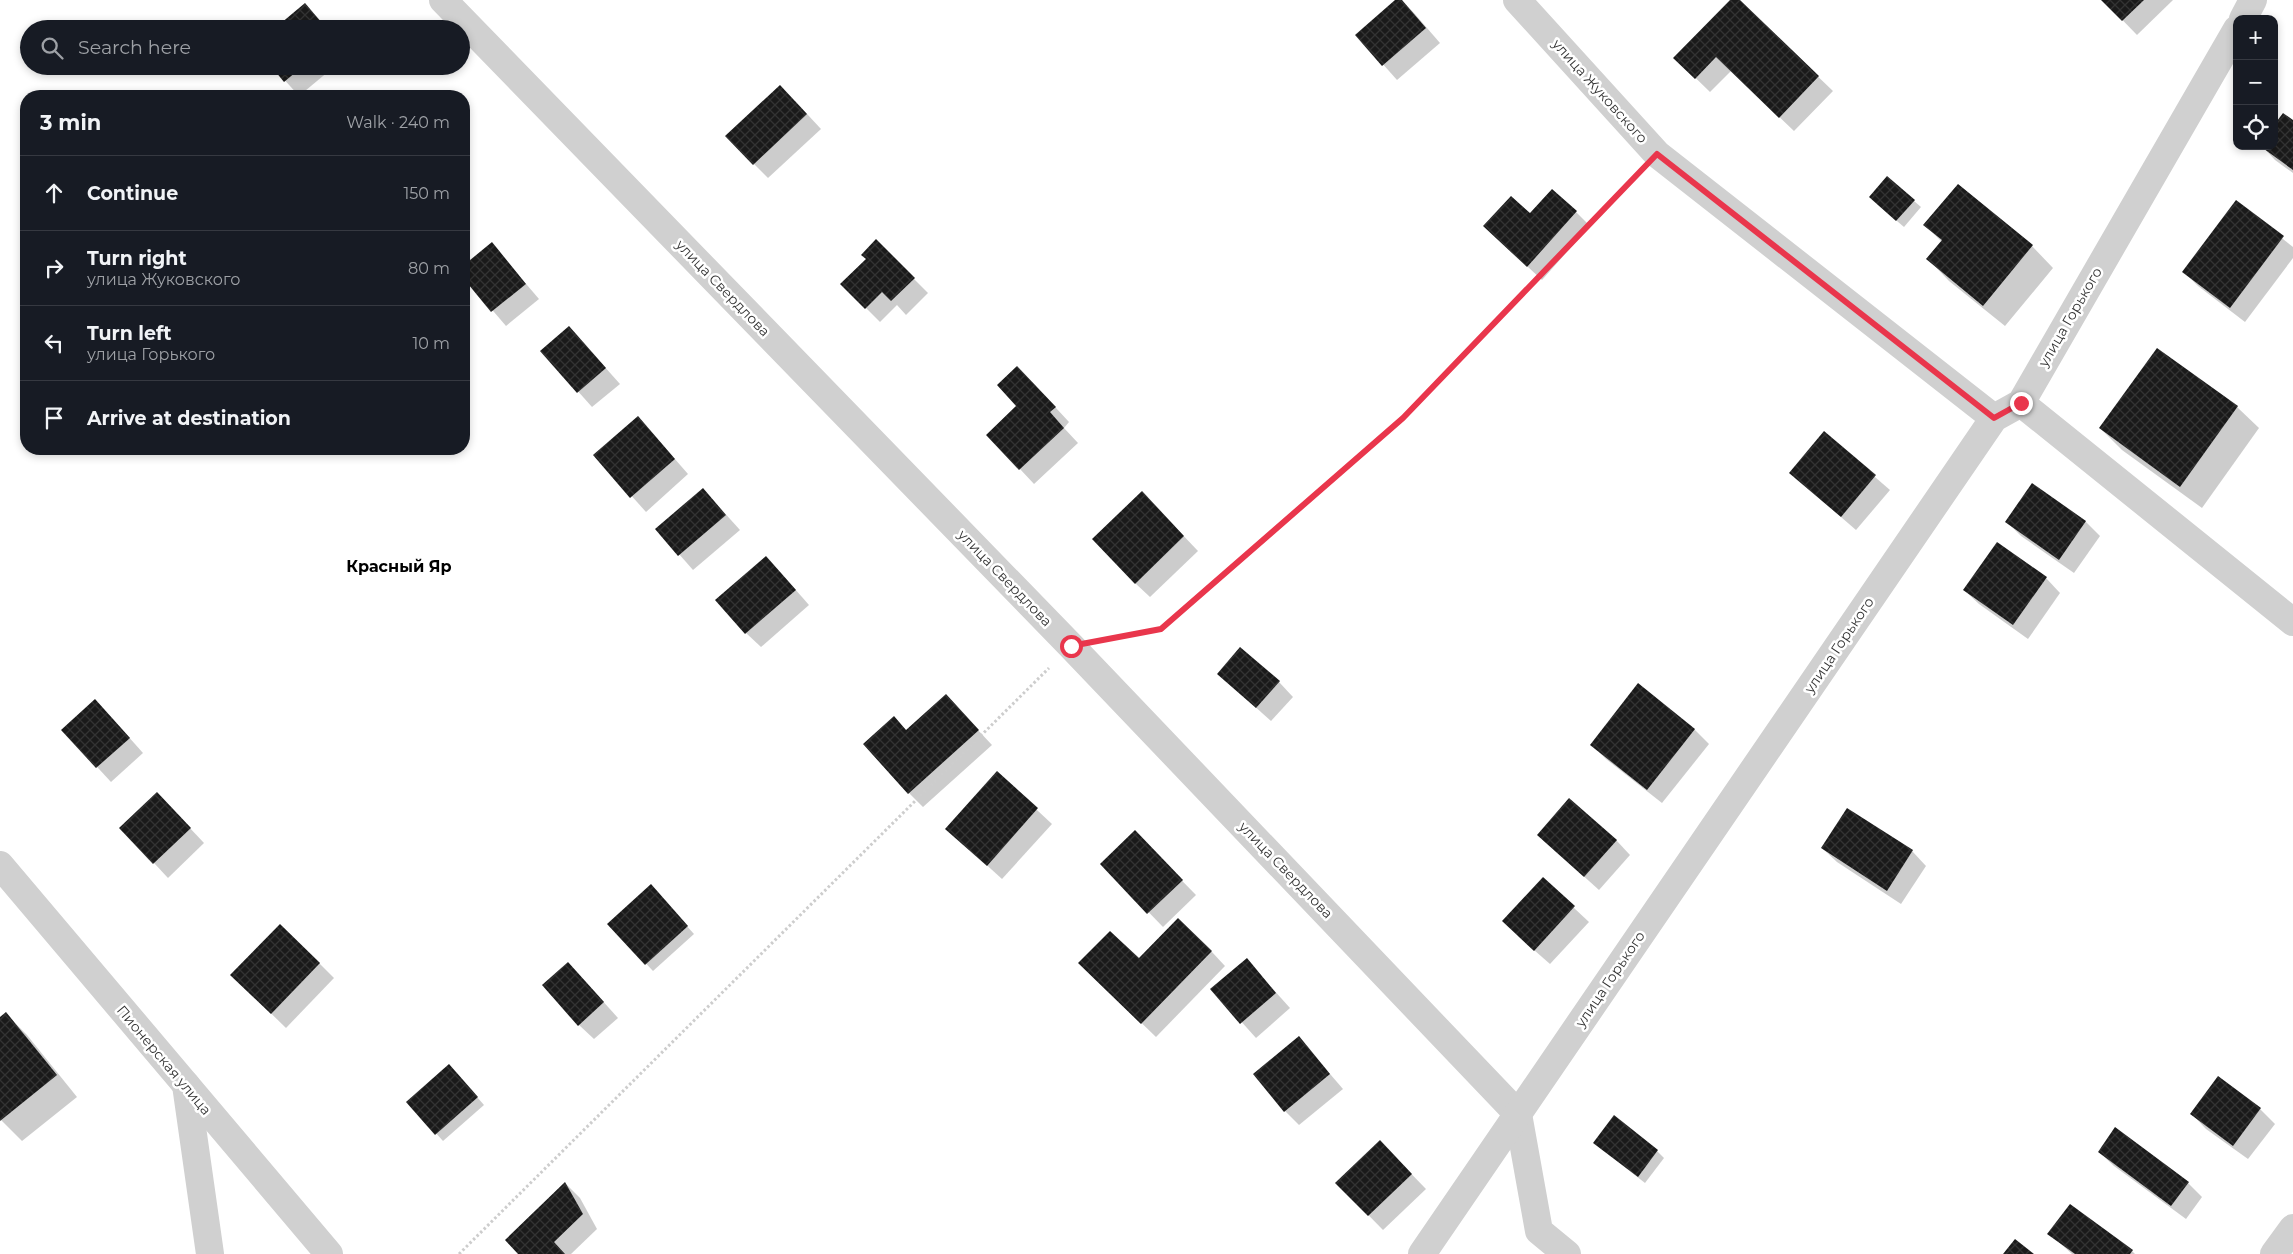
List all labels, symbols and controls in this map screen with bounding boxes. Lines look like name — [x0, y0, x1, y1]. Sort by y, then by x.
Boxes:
map controls — [2233, 15, 2278, 150]
button: + — [2233, 15, 2278, 60]
search box — [20, 20, 470, 75]
icon: search — [38, 34, 66, 62]
street label: улица Жуковского — [1548, 34, 1652, 147]
text: Search here — [78, 36, 191, 59]
button: − — [2233, 60, 2278, 105]
button: locate — [2233, 105, 2278, 150]
text: 3 min — [40, 110, 101, 135]
text: Walk · 240 m — [346, 113, 450, 132]
icon: ahead — [40, 179, 68, 207]
text: Continue — [87, 182, 178, 205]
text: 150 m — [403, 184, 450, 203]
street label: улица Свердлова — [671, 235, 774, 340]
text: Turn right — [87, 247, 187, 270]
icon: right — [40, 254, 68, 282]
text: 80 m — [408, 259, 450, 278]
street label: улица Горького — [2034, 264, 2106, 371]
text: улица Жуковского — [87, 270, 240, 289]
text: Turn left — [87, 322, 172, 345]
icon: left — [40, 329, 68, 357]
text: 10 m — [412, 334, 450, 353]
text: улица Горького — [87, 345, 215, 364]
route end — [2010, 392, 2033, 415]
icon: arrive — [40, 404, 68, 432]
text: Arrive at destination — [87, 407, 291, 430]
street label: улица Свердлова — [953, 525, 1056, 630]
district label: Красный Яр — [346, 557, 452, 576]
street label: улица Горького — [1800, 593, 1878, 697]
route start — [1060, 635, 1083, 658]
street label: улица Свердлова — [1234, 817, 1337, 922]
street label: улица Горького — [1571, 927, 1649, 1031]
street label: Пионерская улица — [113, 1001, 215, 1119]

